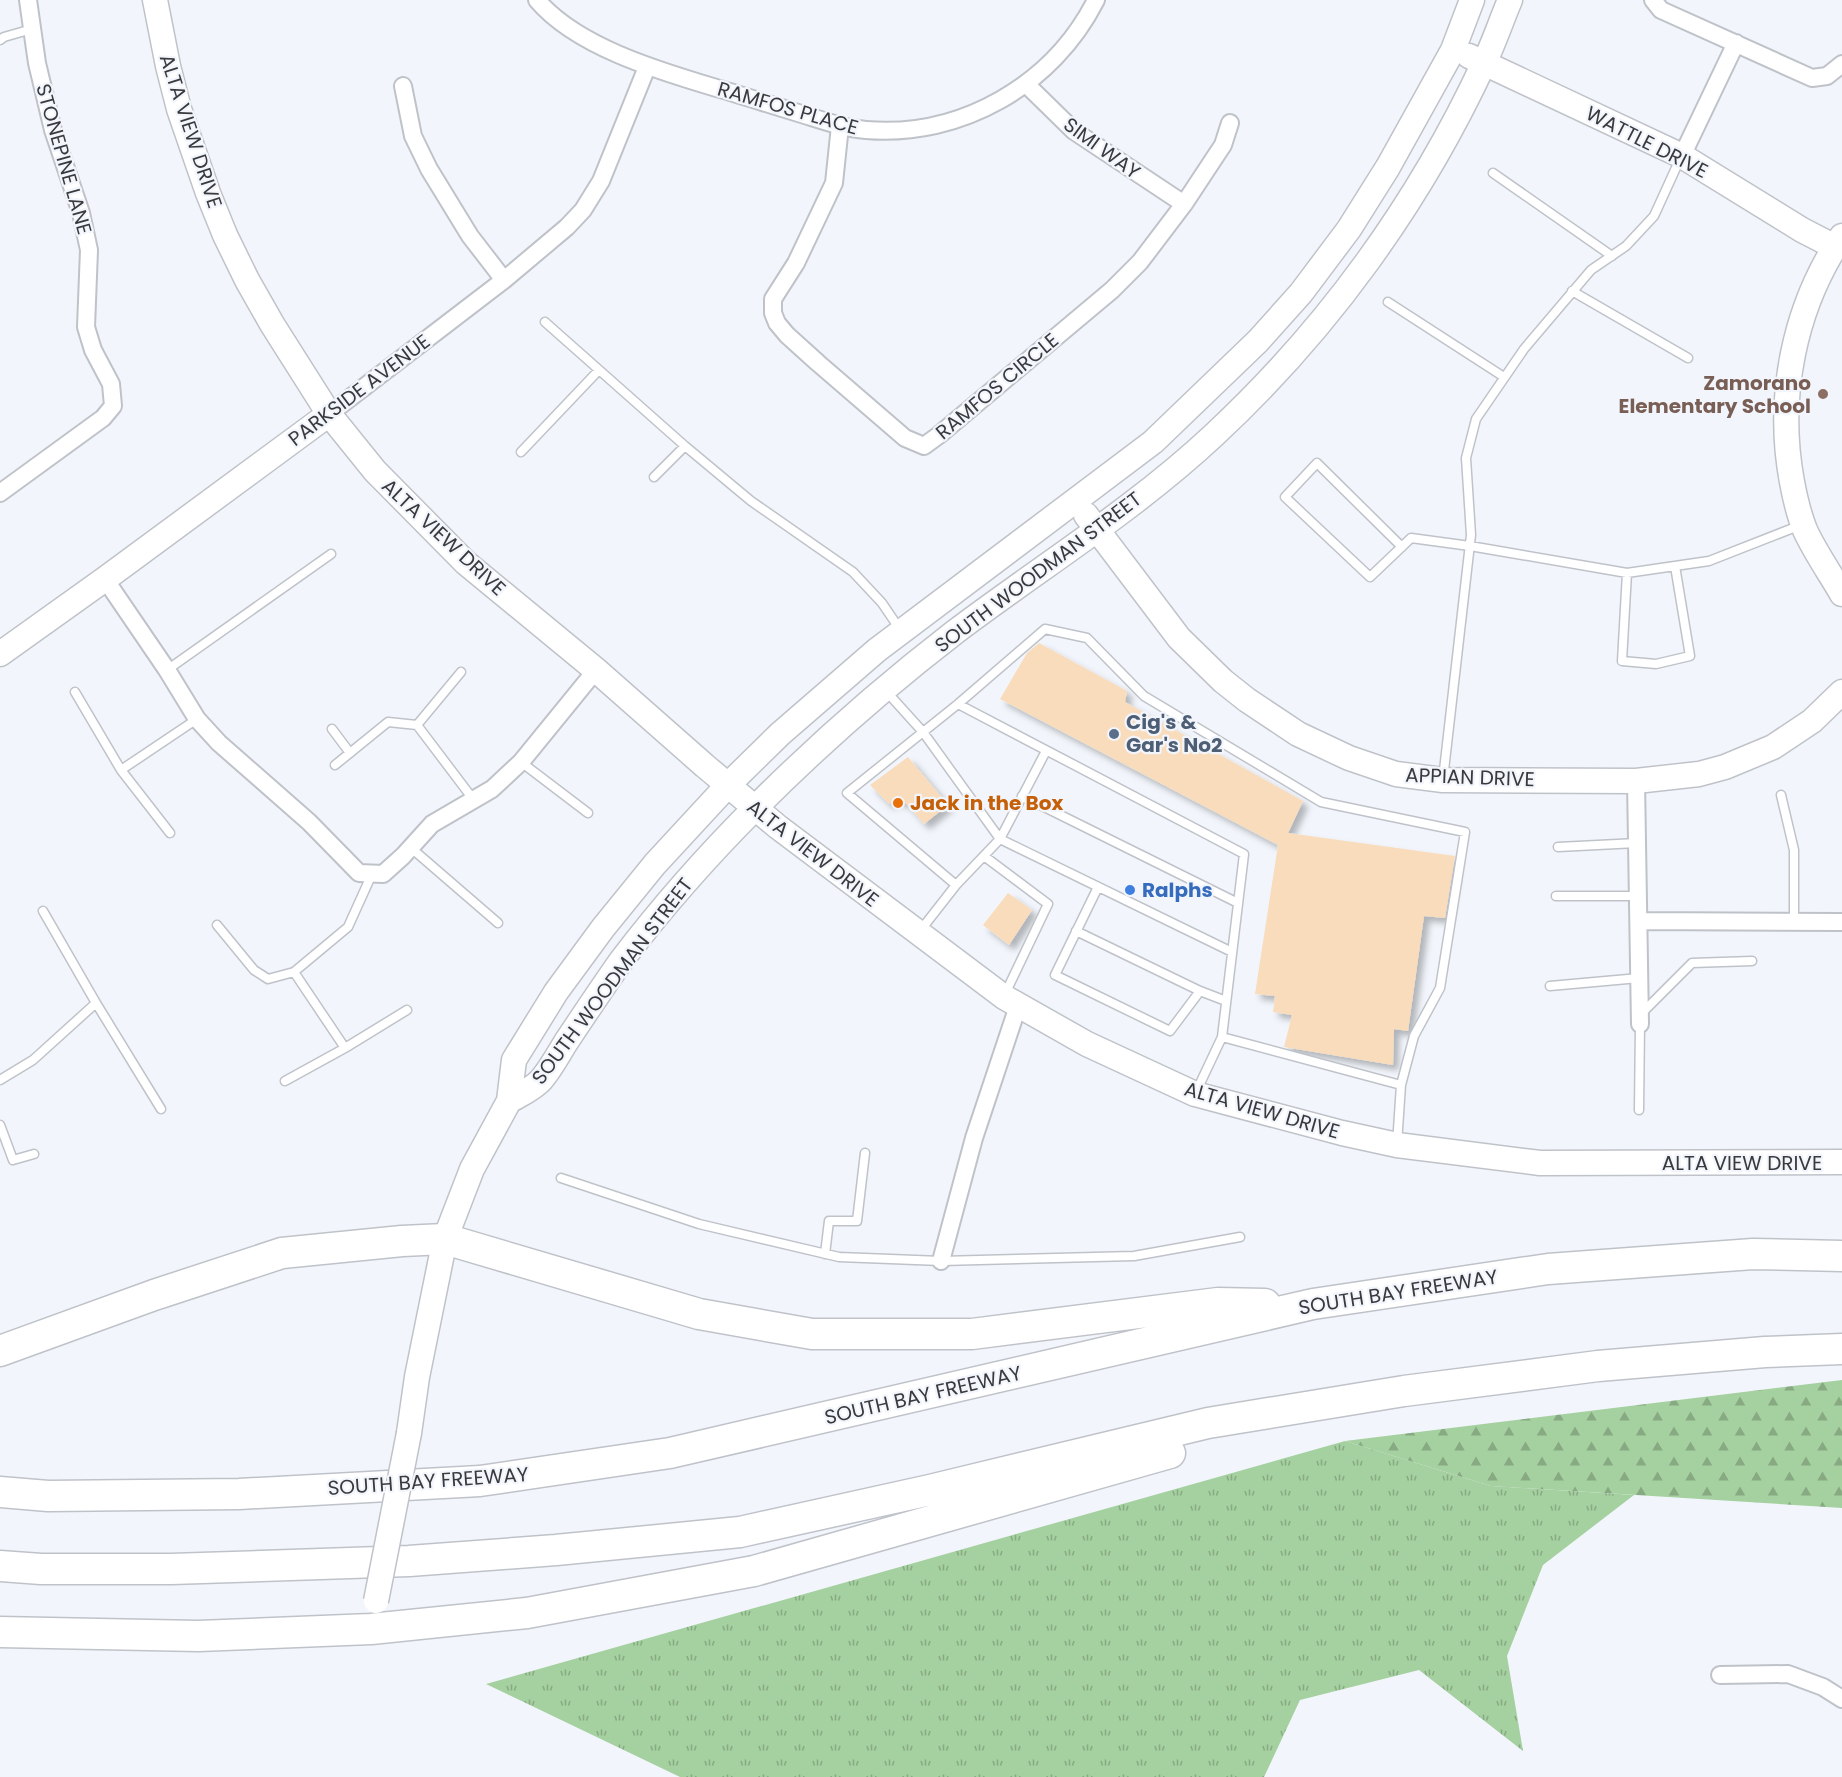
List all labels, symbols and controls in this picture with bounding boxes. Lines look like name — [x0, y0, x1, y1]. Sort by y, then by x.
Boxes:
street label: ALTA VIEW DRIVE — [153, 50, 229, 212]
street label: RAMFOS PLACE — [714, 75, 862, 141]
street label: STONEPINE LANE — [29, 81, 99, 237]
street label: WATTLE DRIVE — [1581, 99, 1713, 185]
street label: SIMI WAY — [1058, 111, 1146, 186]
street label: RAMFOS CIRCLE — [930, 326, 1064, 446]
street label: PARKSIDE AVENUE — [282, 327, 436, 453]
place label: Zamorano Elementary School — [1619, 369, 1811, 420]
marker: Zamorano Elementary School — [1816, 387, 1830, 401]
street label: ALTA VIEW DRIVE — [376, 472, 512, 602]
street label: SOUTH WOODMAN STREET — [929, 485, 1147, 659]
place label: Cig's & Gar's No2 — [1126, 708, 1222, 759]
marker: Cig's & Gar's No2 — [1107, 727, 1121, 741]
street label: APPIAN DRIVE — [1405, 761, 1535, 793]
place label: Jack in the Box — [910, 789, 1064, 817]
street label: ALTA VIEW DRIVE — [741, 793, 885, 913]
marker: Jack in the Box — [891, 796, 905, 810]
street label: SOUTH WOODMAN STREET — [525, 872, 699, 1090]
place label: Ralphs — [1142, 876, 1213, 904]
marker: Ralphs — [1123, 883, 1137, 897]
street label: ALTA VIEW DRIVE — [1181, 1074, 1343, 1146]
street label: ALTA VIEW DRIVE — [1662, 1149, 1822, 1177]
street label: SOUTH BAY FREEWAY — [1296, 1262, 1500, 1322]
street label: SOUTH BAY FREEWAY — [822, 1359, 1024, 1431]
street label: SOUTH BAY FREEWAY — [327, 1460, 530, 1502]

